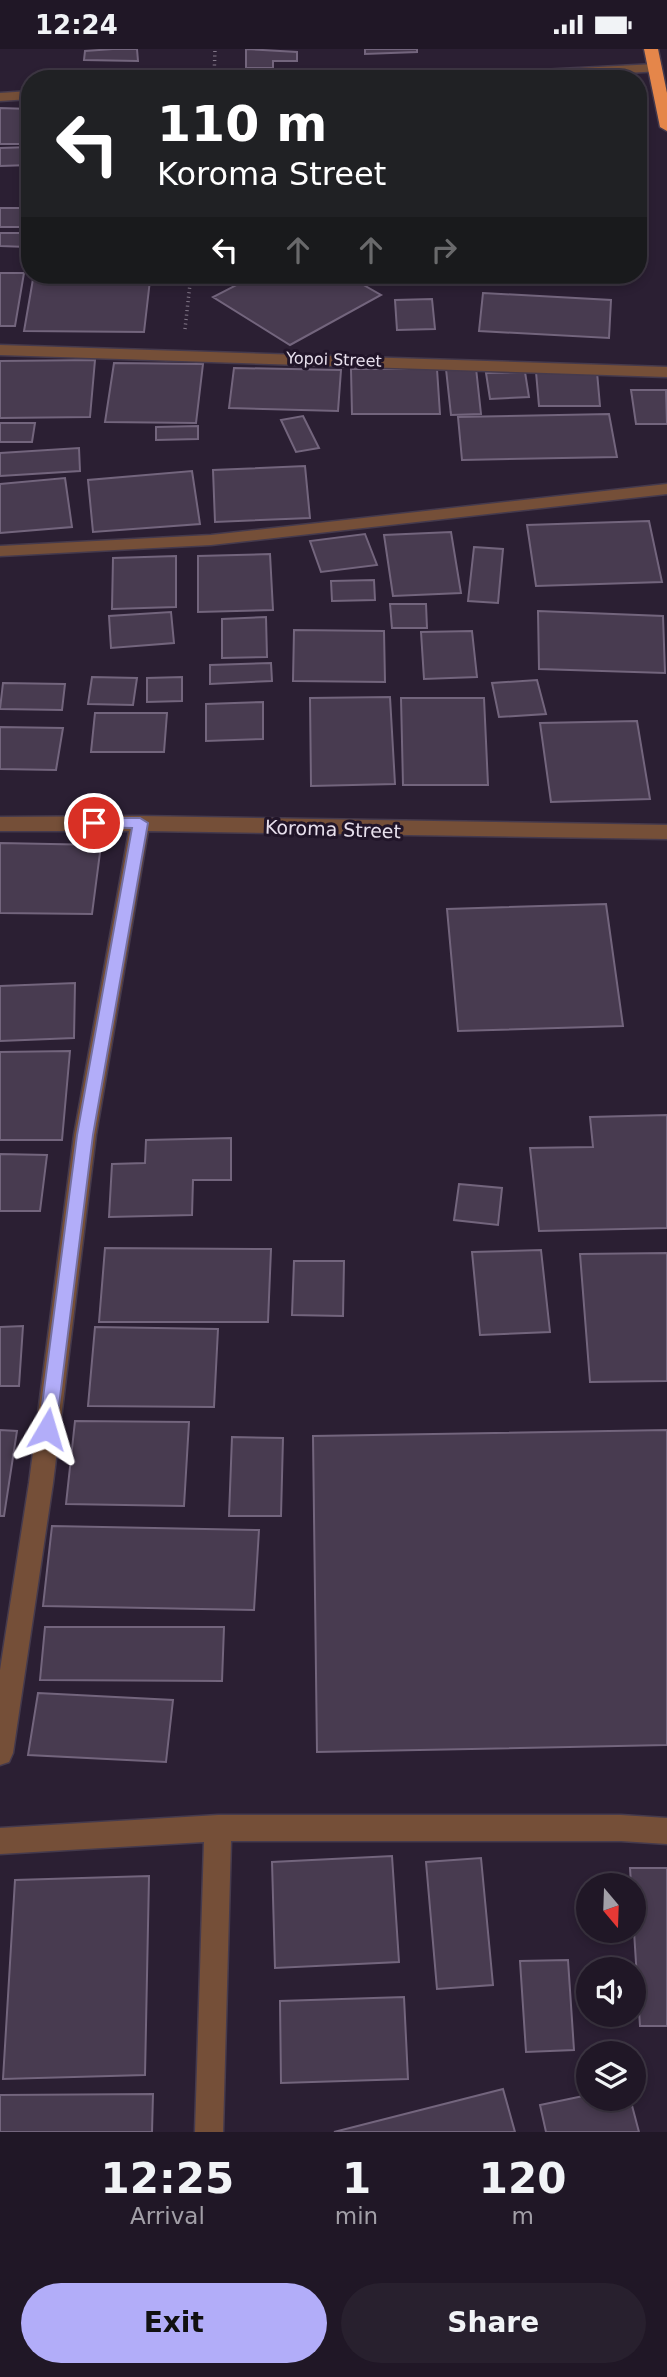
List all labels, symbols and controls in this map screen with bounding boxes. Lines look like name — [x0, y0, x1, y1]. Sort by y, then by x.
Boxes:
text: 12:24 — [35, 10, 118, 40]
text: 110 m — [157, 96, 327, 153]
icon: left — [42, 98, 133, 189]
text: Koroma Street — [157, 155, 386, 193]
icon: left — [206, 231, 244, 269]
icon: ahead — [279, 231, 317, 269]
icon: ahead — [352, 231, 390, 269]
icon: right — [425, 231, 463, 269]
street label: Yopoi Street — [285, 348, 382, 371]
pin — [64, 793, 124, 853]
icon: arrive — [75, 804, 113, 842]
street label: Koroma Street — [265, 816, 401, 842]
position arrow — [10, 1392, 84, 1466]
north arrow — [576, 1873, 646, 1943]
map controls — [576, 1873, 646, 2111]
button: sound — [576, 1957, 646, 2027]
button: layers — [576, 2041, 646, 2111]
text: 12:25 — [101, 2154, 234, 2203]
text: 1 — [342, 2154, 371, 2203]
text: 120 — [479, 2154, 566, 2203]
text: Arrival — [130, 2203, 205, 2229]
text: min — [335, 2203, 378, 2229]
text: m — [511, 2203, 534, 2229]
button: Exit — [21, 2283, 327, 2363]
button: Share — [341, 2283, 646, 2363]

